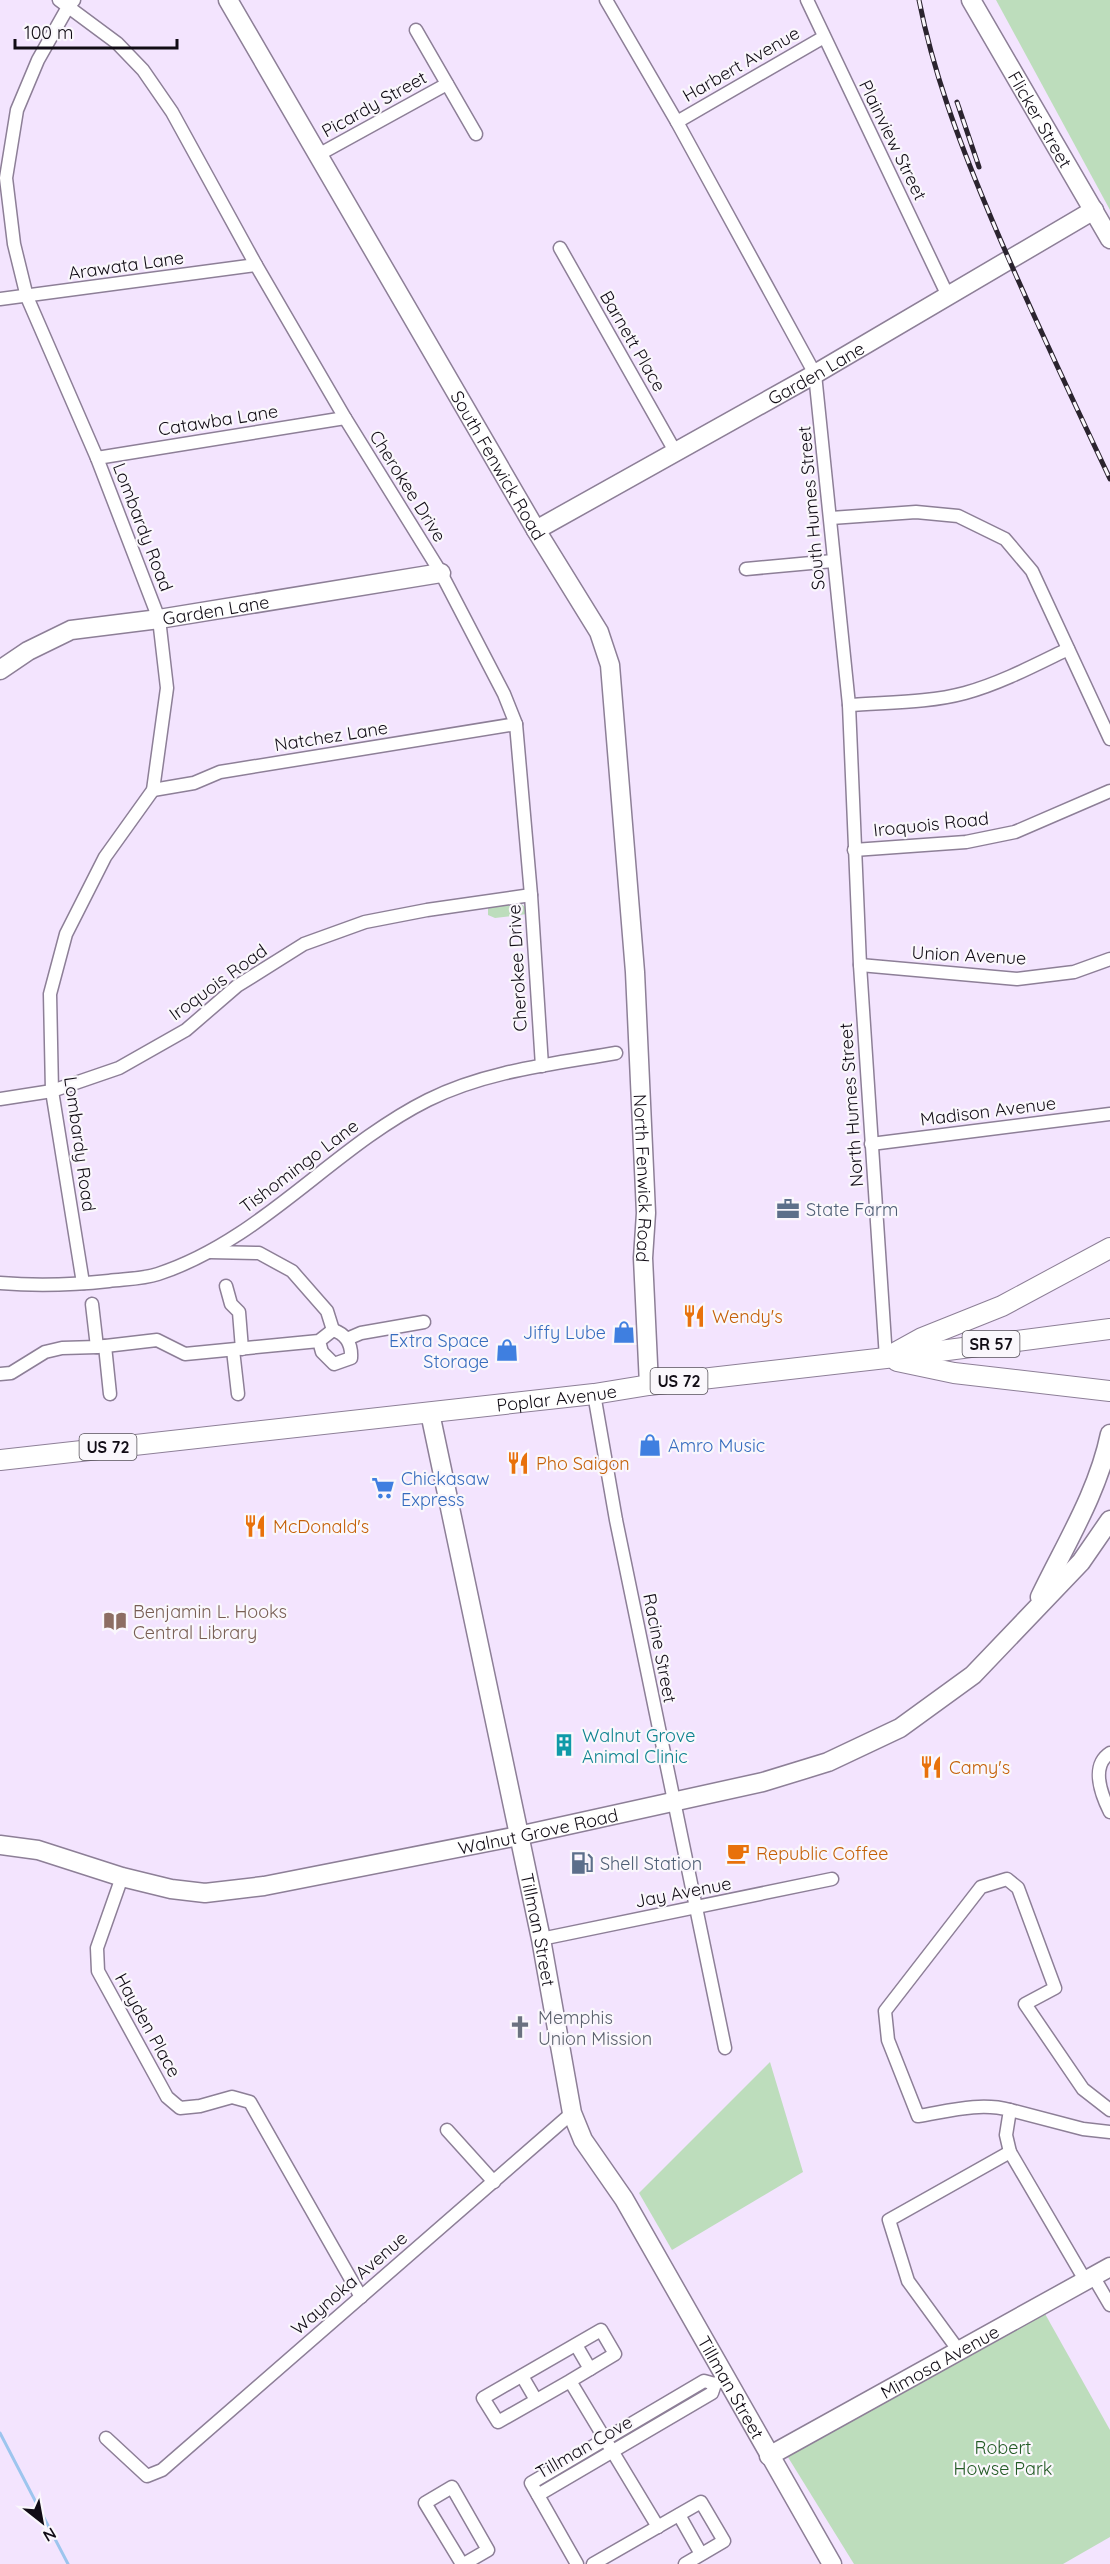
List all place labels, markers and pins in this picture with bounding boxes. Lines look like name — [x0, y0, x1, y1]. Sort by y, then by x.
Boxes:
office icon: State Farm — [775, 1196, 801, 1222]
place label: State Farm — [806, 1198, 898, 1221]
restaurant icon: Wendy's — [681, 1303, 707, 1329]
place label: Wendy's — [712, 1305, 783, 1328]
shop icon: Jiffy Lube — [611, 1319, 637, 1345]
place label: Jiffy Lube — [523, 1321, 606, 1344]
place label: Extra Space Storage — [389, 1329, 489, 1373]
shop icon: Extra Space Storage — [494, 1337, 520, 1363]
shop icon: Amro Music — [637, 1432, 663, 1458]
place label: Amro Music — [668, 1434, 765, 1457]
restaurant icon: Pho Saigon — [505, 1450, 531, 1476]
place label: Pho Saigon — [536, 1452, 630, 1475]
place label: Chickasaw Express — [401, 1467, 490, 1511]
supermarket icon: Chickasaw Express — [370, 1475, 396, 1501]
restaurant icon: McDonald's — [242, 1513, 268, 1539]
place label: McDonald's — [273, 1515, 369, 1538]
place label: Benjamin L. Hooks Central Library — [133, 1600, 287, 1644]
library icon: Benjamin L. Hooks Central Library — [102, 1608, 128, 1634]
place label: Walnut Grove Animal Clinic — [582, 1724, 695, 1768]
building icon: Walnut Grove Animal Clinic — [551, 1732, 577, 1758]
restaurant icon: Camy's — [918, 1754, 944, 1780]
place label: Camy's — [949, 1756, 1010, 1779]
cafe icon: Republic Coffee — [725, 1840, 751, 1866]
place label: Republic Coffee — [756, 1842, 888, 1865]
fuel station icon: Shell Station — [569, 1850, 595, 1876]
place label: Shell Station — [600, 1852, 702, 1875]
place label: Memphis Union Mission — [538, 2006, 652, 2050]
church icon: Memphis Union Mission — [507, 2014, 533, 2040]

